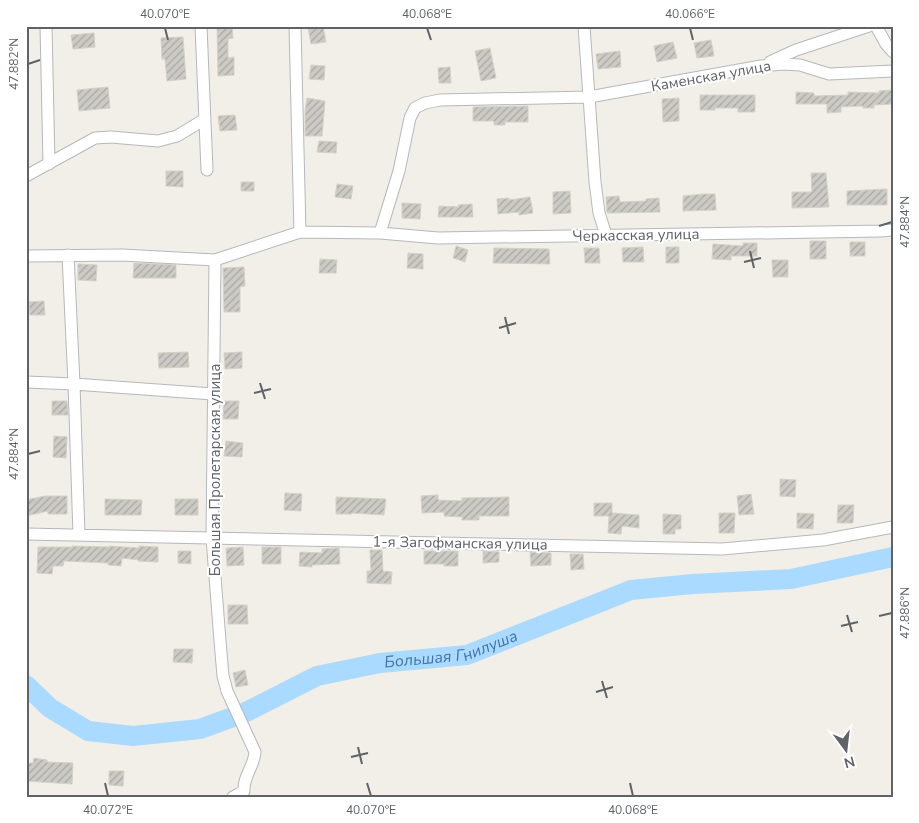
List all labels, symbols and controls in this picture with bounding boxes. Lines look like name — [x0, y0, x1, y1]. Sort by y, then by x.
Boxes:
text: 40.070°E — [140, 6, 190, 22]
text: 40.068°E — [402, 6, 452, 22]
text: 40.066°E — [665, 6, 715, 22]
text: 47.882°N — [6, 38, 22, 90]
street label: Каменская улица — [649, 56, 773, 96]
text: 47.884°N — [897, 196, 913, 248]
street label: Черкасская улица — [572, 224, 700, 246]
street label: Большая Пролетарская улица — [205, 364, 225, 576]
text: 47.884°N — [6, 428, 22, 480]
street label: 1-я Загофманская улица — [372, 531, 548, 555]
text: 47.886°N — [897, 587, 913, 639]
water label: Большая Гнилуша — [383, 625, 521, 674]
north arrow — [822, 726, 872, 776]
text: N — [842, 752, 857, 773]
text: 40.072°E — [83, 802, 133, 818]
text: 40.070°E — [346, 802, 396, 818]
text: 40.068°E — [608, 802, 658, 818]

